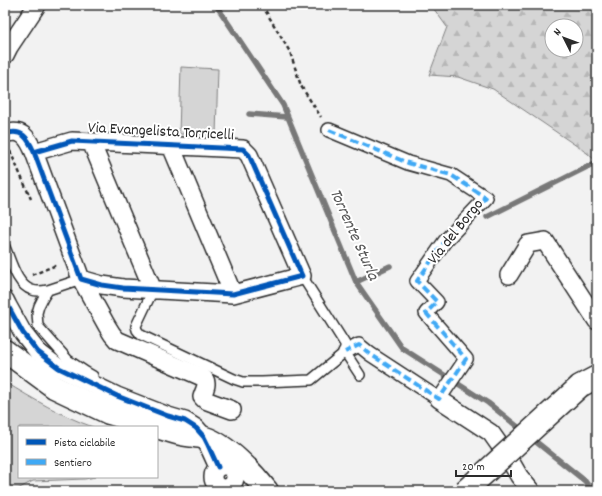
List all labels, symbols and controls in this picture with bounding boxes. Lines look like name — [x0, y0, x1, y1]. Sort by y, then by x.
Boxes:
north arrow — [544, 18, 584, 58]
text: N — [550, 25, 566, 40]
street label: Via Evangelista Torricelli — [87, 117, 235, 147]
water label: Torrente Sturla — [322, 185, 384, 286]
street label: Via del Borgo — [422, 194, 490, 270]
legend — [18, 426, 158, 478]
text: Pista ciclabile — [54, 435, 115, 452]
scale bar — [456, 452, 511, 478]
text: Sentiero — [54, 455, 92, 472]
text: 20 m — [462, 459, 485, 476]

